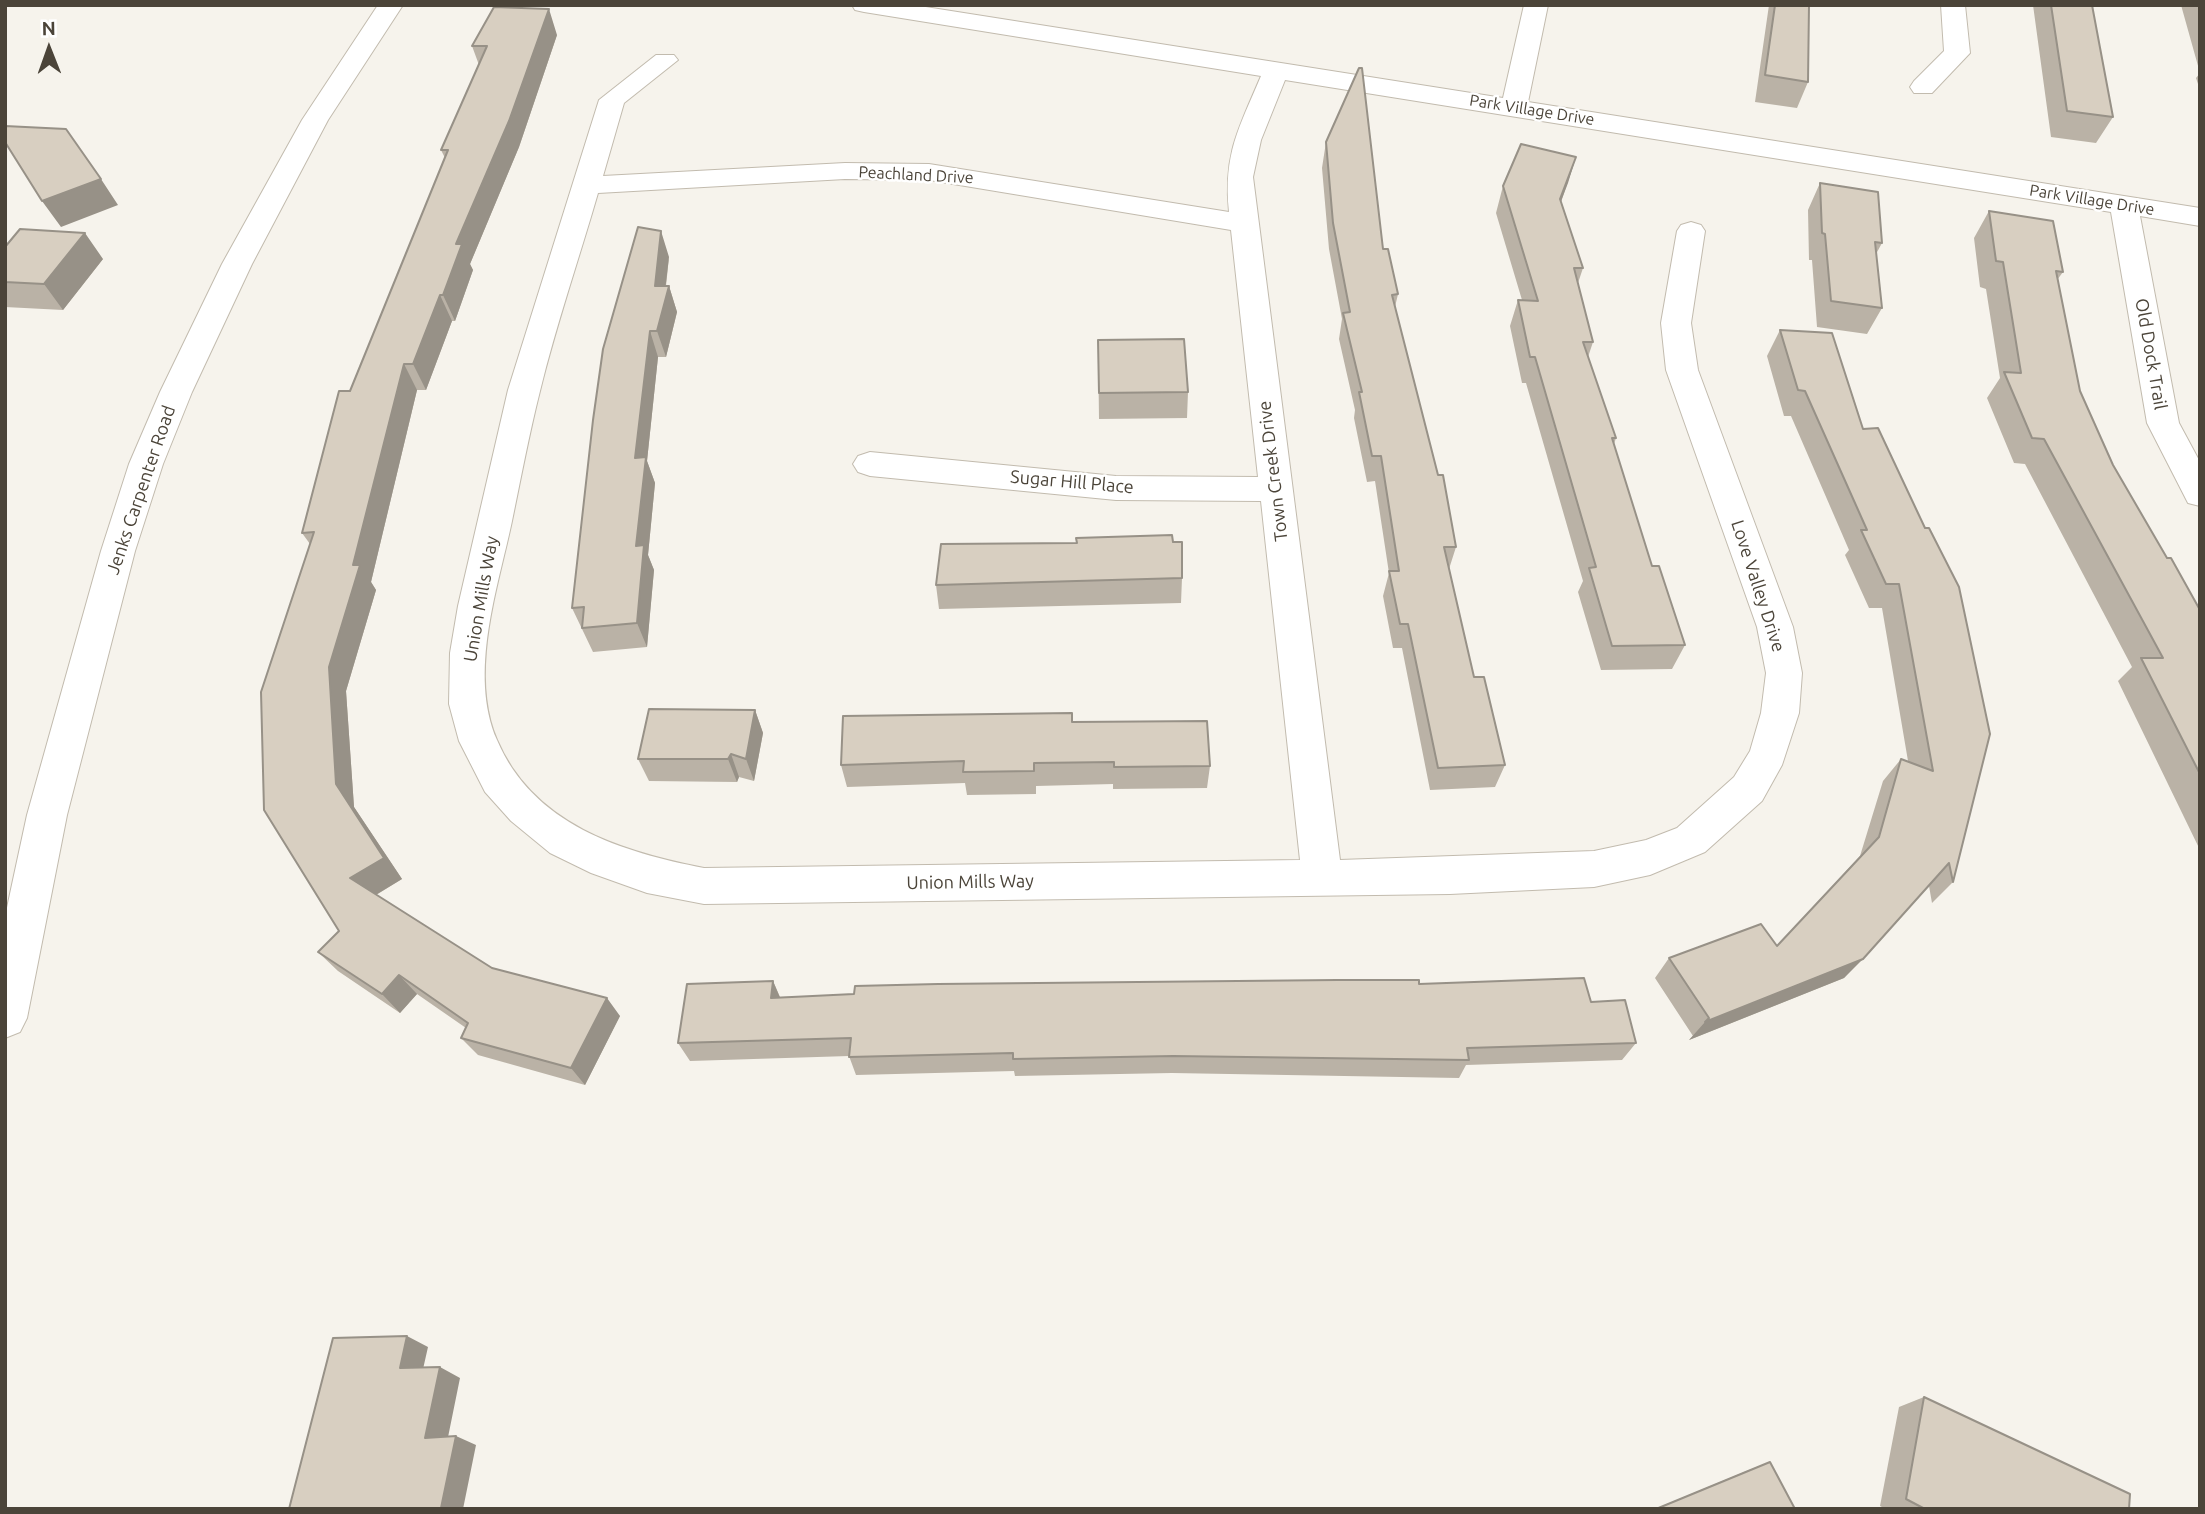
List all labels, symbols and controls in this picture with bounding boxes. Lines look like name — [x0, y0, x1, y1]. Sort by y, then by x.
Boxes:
north arrow — [14, 14, 84, 84]
text: N — [41, 17, 56, 39]
street label: Park Village Drive — [1468, 91, 1596, 129]
street label: Peachland Drive — [858, 162, 974, 188]
street label: Park Village Drive — [2028, 181, 2156, 219]
street label: Old Dock Trail — [2131, 297, 2171, 411]
street label: Town Creek Drive — [1254, 399, 1292, 543]
street label: Jenks Carpenter Road — [102, 403, 180, 577]
street label: Sugar Hill Place — [1009, 466, 1135, 498]
street label: Love Valley Drive — [1726, 517, 1790, 655]
street label: Union Mills Way — [459, 534, 503, 664]
street label: Union Mills Way — [906, 870, 1034, 894]

